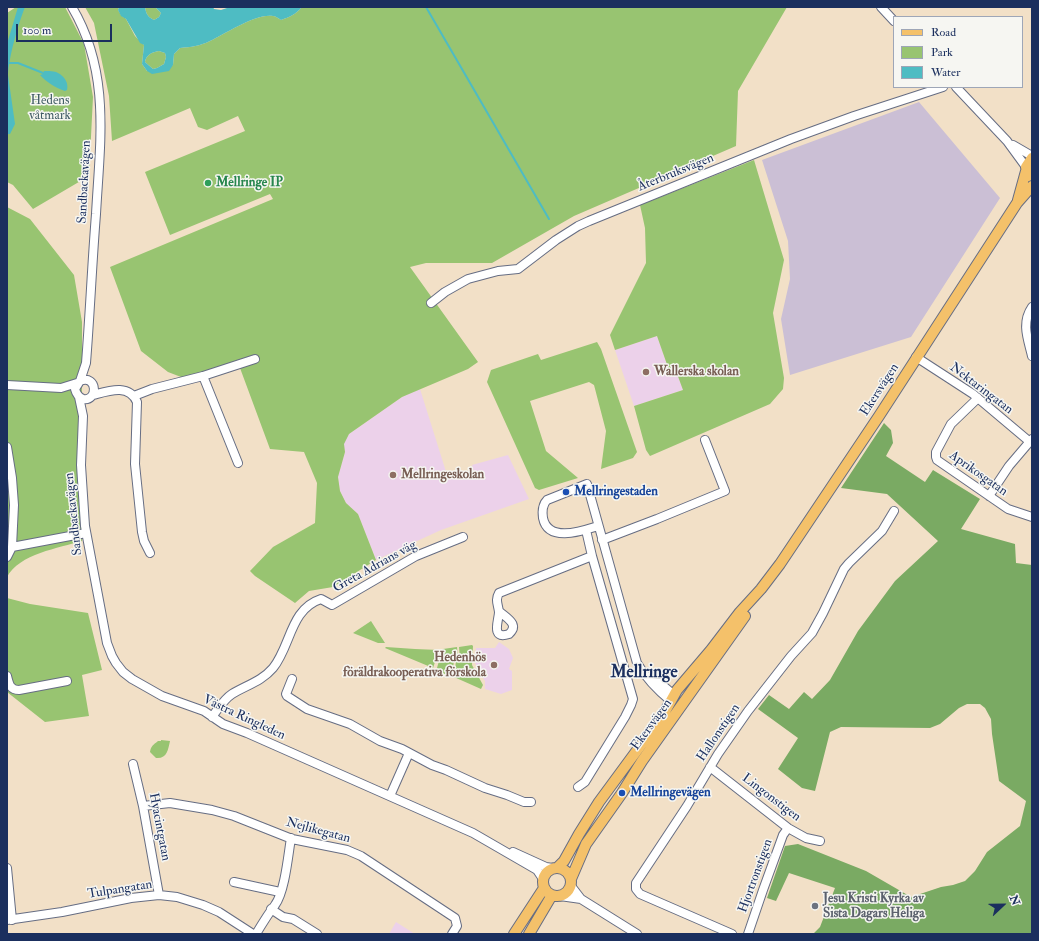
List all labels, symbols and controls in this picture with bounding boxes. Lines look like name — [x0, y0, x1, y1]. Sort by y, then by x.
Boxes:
scale bar — [18, 16, 114, 42]
legend — [893, 16, 1023, 88]
text: 100 m — [23, 23, 51, 38]
text: Road — [931, 25, 956, 40]
text: Park — [931, 45, 953, 60]
text: Water — [931, 65, 960, 80]
park label: Hedens våtmark — [29, 93, 71, 124]
street label: Sandbackavägen — [75, 140, 95, 224]
street label: Återbruksvägen — [636, 151, 716, 195]
place label: Mellringe IP — [216, 175, 283, 191]
marker: Mellringe IP — [203, 178, 213, 188]
street label: Nektaringatan — [946, 360, 1016, 418]
street label: Ekersvägen — [857, 361, 903, 419]
place label: Wallerska skolan — [654, 364, 739, 380]
marker: Wallerska skolan — [641, 367, 651, 377]
street label: Aprikosgatan — [946, 448, 1010, 500]
place label: Mellringeskolan — [401, 467, 484, 483]
marker: Mellringeskolan — [388, 470, 398, 480]
street label: Sandbackavägen — [62, 472, 86, 556]
place label: Mellringestaden — [574, 484, 658, 500]
marker: Mellringestaden — [561, 487, 571, 497]
street label: Greta Adrians väg — [331, 538, 419, 596]
place label: Hedenhös föräldrakooperativa förskola — [343, 650, 486, 681]
marker: Hedenhös föräldrakooperativa förskola — [489, 660, 499, 670]
district label: Mellringe — [610, 663, 678, 683]
street label: Västra Ringleden — [200, 692, 288, 744]
street label: Ekersvägen — [628, 696, 676, 754]
street label: Hallonstigen — [694, 701, 744, 765]
street label: Lingonstigen — [739, 771, 803, 825]
place label: Mellringevägen — [630, 785, 711, 801]
marker: Mellringevägen — [617, 788, 627, 798]
street label: Hyacintgatan — [145, 792, 173, 862]
street label: Nejlikegatan — [284, 815, 352, 847]
street label: Hjortronstigen — [735, 837, 777, 915]
street label: Tulpangatan — [87, 877, 153, 903]
north arrow — [983, 885, 1023, 925]
place label: Jesu Kristi Kyrka av Sista Dagars Heliga — [823, 891, 925, 922]
text: N — [1007, 893, 1022, 907]
marker: Jesu Kristi Kyrka av Sista Dagars Heliga — [810, 901, 820, 911]

